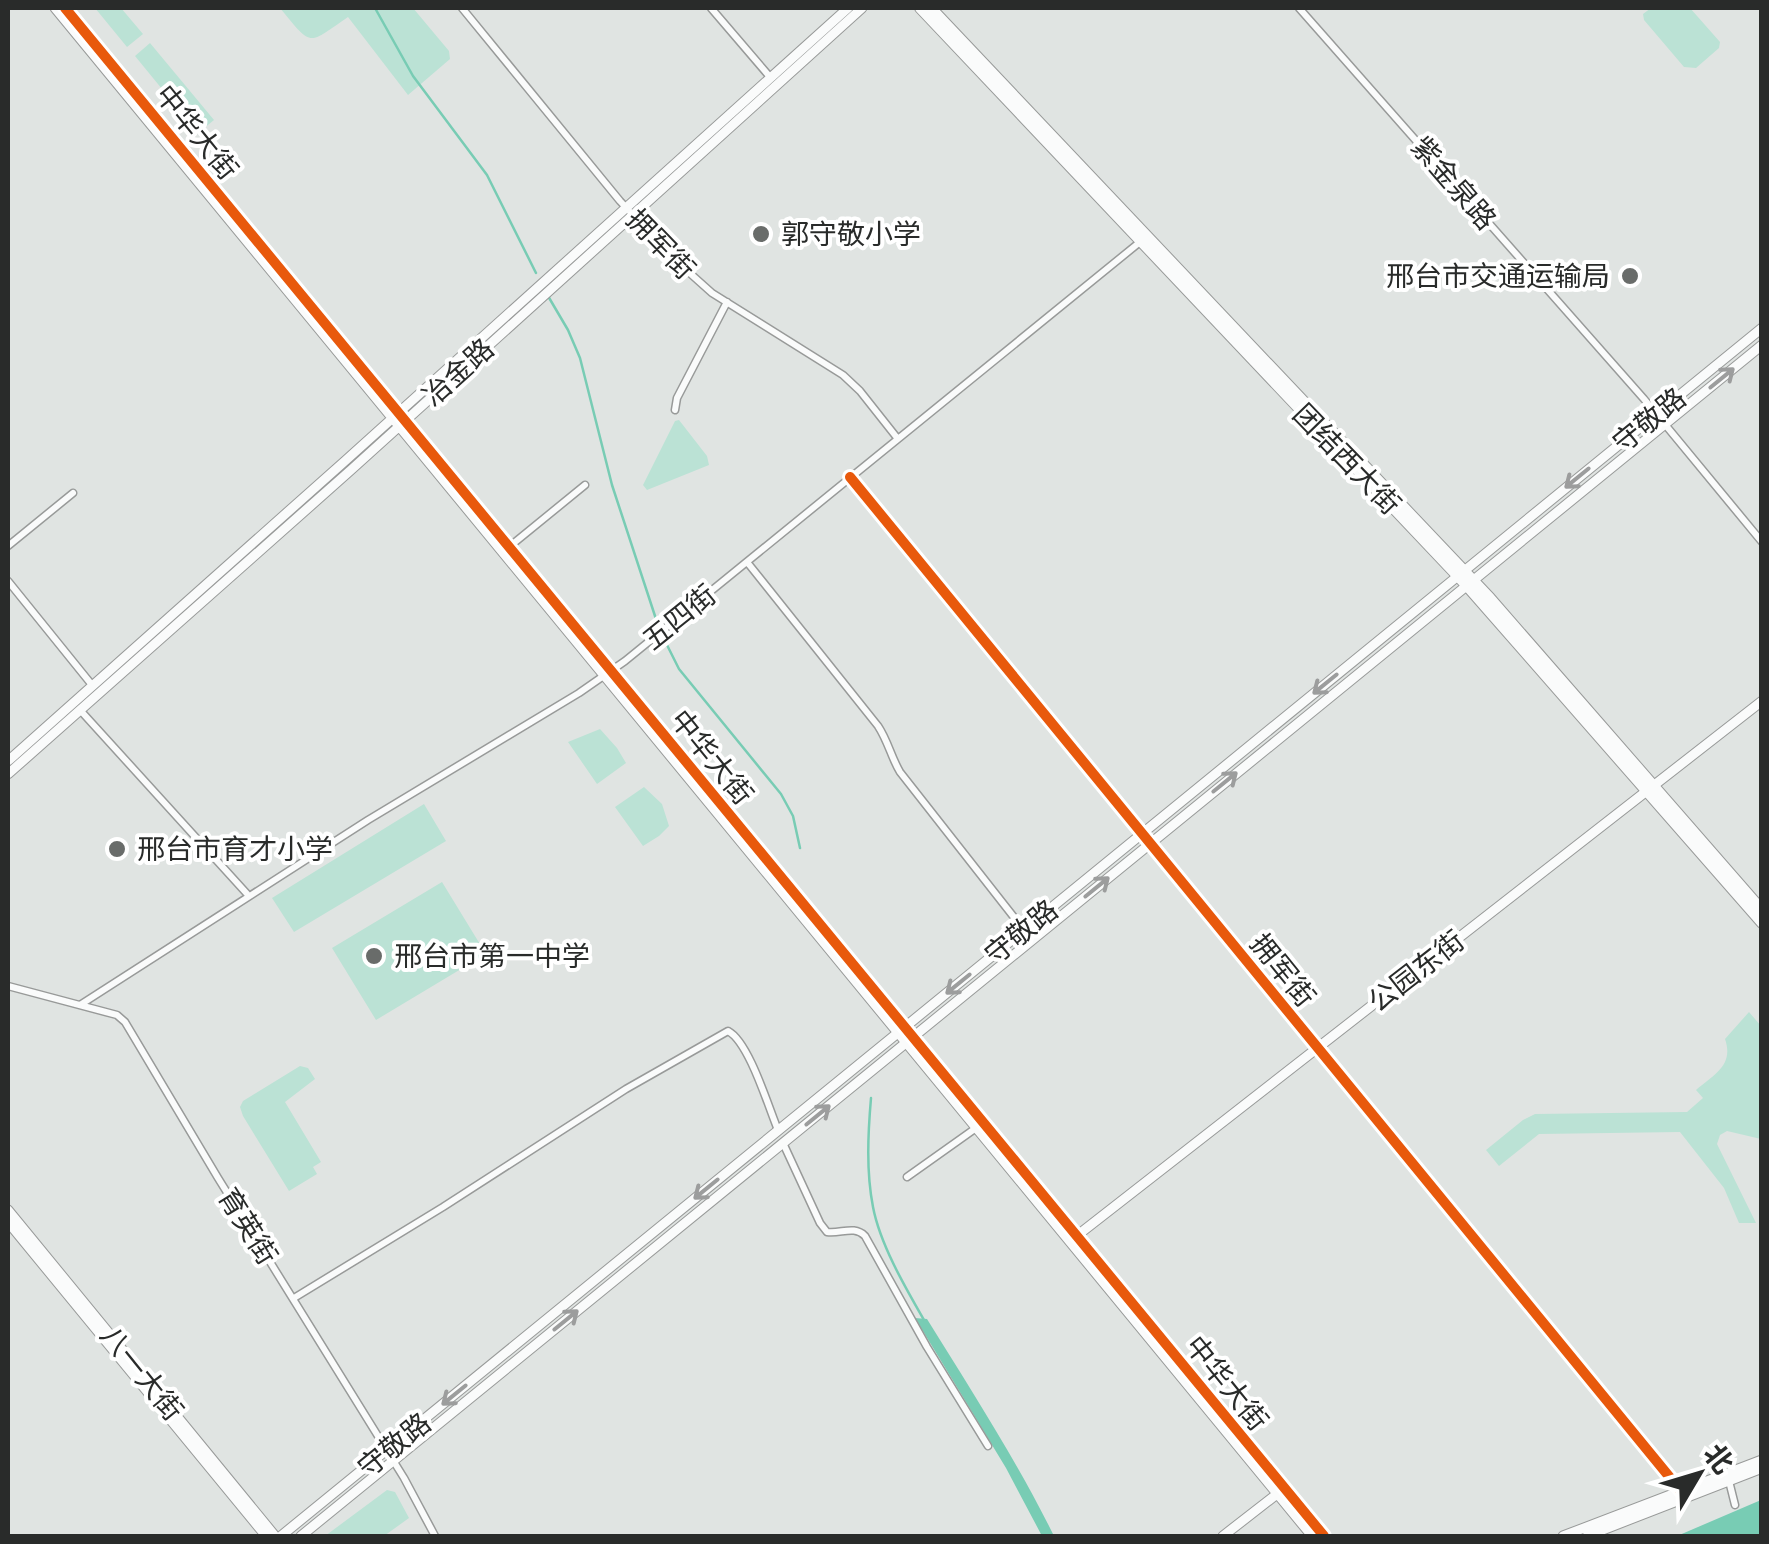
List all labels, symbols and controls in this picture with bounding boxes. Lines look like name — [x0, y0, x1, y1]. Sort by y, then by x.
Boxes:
street label: 中华大街 — [149, 78, 245, 186]
street label: 紫金泉路 — [1404, 130, 1503, 236]
street label: 拥军街 — [620, 203, 702, 286]
place label: 郭守敬小学 — [781, 218, 921, 251]
marker: 郭守敬小学 — [750, 223, 772, 245]
place label: 邢台市交通运输局 — [1386, 260, 1610, 293]
marker: 邢台市交通运输局 — [1619, 265, 1641, 287]
street label: 冶金路 — [416, 332, 501, 413]
one-way arrow — [1708, 367, 1734, 389]
street label: 守敬路 — [1606, 381, 1692, 460]
street label: 团结西大街 — [1286, 398, 1407, 521]
one-way arrow — [1565, 467, 1591, 489]
street label: 五四街 — [636, 578, 722, 657]
one-way arrow — [1313, 673, 1339, 695]
street label: 中华大街 — [664, 703, 760, 811]
one-way arrow — [1212, 771, 1238, 793]
place label: 邢台市育才小学 — [137, 833, 333, 866]
marker: 邢台市育才小学 — [106, 838, 128, 860]
one-way arrow — [1083, 876, 1109, 898]
street label: 守敬路 — [978, 893, 1064, 972]
street label: 公园东街 — [1362, 924, 1471, 1019]
street label: 拥军街 — [1243, 927, 1322, 1013]
place label: 邢台市第一中学 — [394, 940, 590, 973]
marker: 邢台市第一中学 — [363, 945, 385, 967]
one-way arrow — [945, 973, 972, 994]
one-way arrow — [804, 1104, 830, 1126]
one-way arrow — [693, 1178, 720, 1199]
street label: 育英街 — [211, 1182, 284, 1271]
one-way arrow — [553, 1309, 579, 1331]
street label: 八一大街 — [94, 1319, 190, 1427]
street label: 中华大街 — [1179, 1329, 1275, 1437]
one-way arrow — [442, 1384, 468, 1406]
street label: 守敬路 — [351, 1406, 437, 1485]
north arrow — [1649, 1424, 1749, 1524]
text: 北 — [1697, 1438, 1740, 1480]

